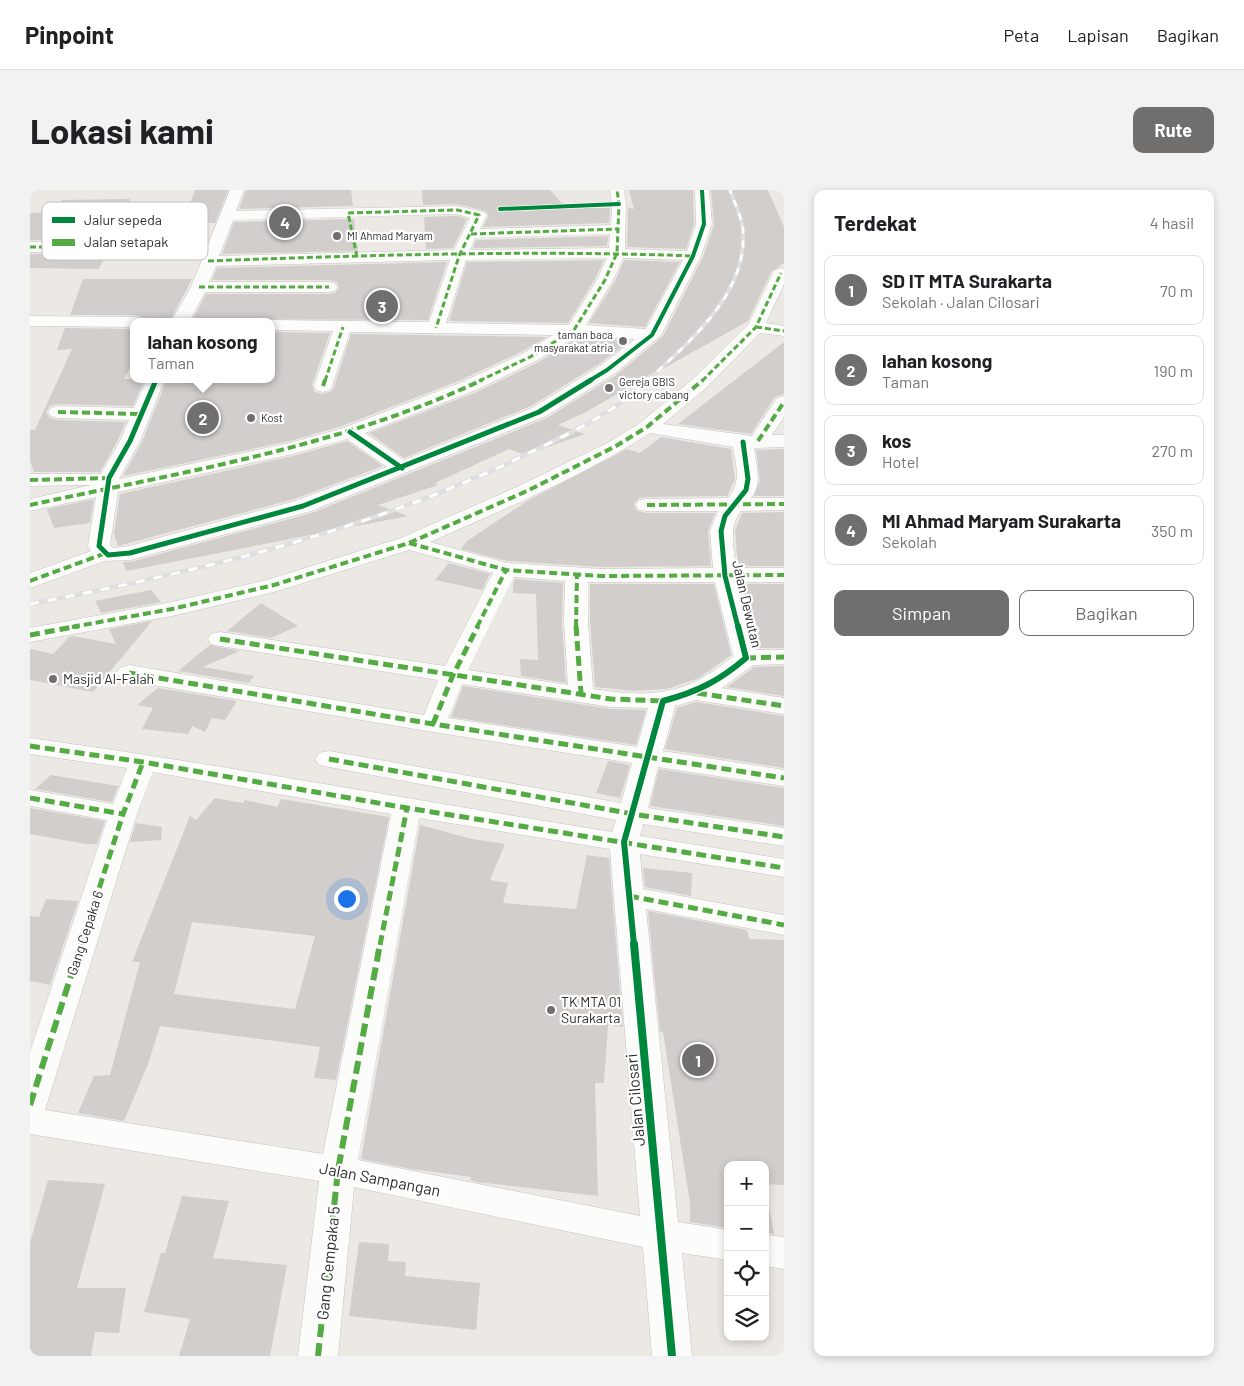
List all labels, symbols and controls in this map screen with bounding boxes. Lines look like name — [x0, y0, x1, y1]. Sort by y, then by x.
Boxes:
text: Pinpoint — [25, 20, 114, 49]
text: Peta — [1004, 24, 1039, 46]
text: Lapisan — [1067, 24, 1129, 46]
text: Bagikan — [1157, 24, 1219, 46]
button: Rute — [1133, 107, 1214, 153]
text: Lokasi kami — [30, 109, 214, 151]
legend — [42, 202, 208, 260]
pin: 4 — [269, 203, 301, 241]
text: Terdekat — [834, 210, 917, 235]
text: Jalur sepeda — [84, 211, 162, 228]
text: 4 hasil — [1150, 213, 1194, 232]
place label: MI Ahmad Maryam — [347, 229, 433, 242]
marker: MI Ahmad Maryam — [331, 230, 343, 242]
text: Jalan setapak — [84, 233, 168, 250]
text: SD IT MTA Surakarta — [882, 269, 1052, 292]
text: 1 — [848, 281, 854, 300]
text: 70 m — [1160, 281, 1193, 300]
pin: 3 — [366, 287, 398, 325]
text: Sekolah · Jalan Cilosari — [882, 292, 1040, 311]
popup — [130, 318, 275, 383]
place label: taman baca masyarakat atria — [534, 328, 613, 354]
text: lahan kosong — [147, 330, 258, 353]
marker: taman baca masyarakat atria — [617, 335, 629, 347]
text: lahan kosong — [882, 349, 992, 372]
text: Taman — [147, 353, 194, 372]
text: 2 — [847, 361, 855, 380]
text: 190 m — [1154, 361, 1193, 380]
text: Taman — [882, 372, 929, 391]
place label: Gereja GBIS victory cabang — [619, 375, 689, 401]
marker: Gereja GBIS victory cabang — [603, 382, 615, 394]
pin: 2 — [187, 399, 219, 437]
place label: Kost — [261, 411, 283, 424]
marker: Kost — [245, 412, 257, 424]
text: kos — [882, 429, 911, 452]
text: 3 — [847, 441, 855, 460]
text: 270 m — [1151, 441, 1193, 460]
text: Hotel — [882, 452, 919, 471]
text: MI Ahmad Maryam Surakarta — [882, 509, 1121, 532]
text: 4 — [846, 521, 856, 540]
text: 350 m — [1151, 521, 1193, 540]
text: Sekolah — [882, 532, 937, 551]
street label: Jalan Dewutan — [729, 558, 766, 649]
button: Simpan — [834, 590, 1009, 636]
button: Bagikan — [1019, 590, 1194, 636]
place label: Masjid Al-Falah — [63, 670, 154, 687]
marker: Masjid Al-Falah — [47, 673, 59, 685]
your location — [334, 886, 360, 912]
street label: Gang Cepaka 6 — [63, 888, 106, 977]
place label: TK MTA 01 Surakarta — [561, 993, 621, 1026]
marker: TK MTA 01 Surakarta — [545, 1004, 557, 1016]
pin: 1 — [682, 1041, 714, 1079]
street label: Jalan Cilosari — [621, 1053, 648, 1147]
street label: Jalan Sampangan — [318, 1157, 442, 1200]
map controls — [724, 1161, 769, 1341]
button: + — [724, 1161, 769, 1206]
street label: Gang Cempaka 5 — [312, 1205, 343, 1321]
button: − — [724, 1206, 769, 1251]
button: locate — [724, 1251, 769, 1296]
button: layers — [724, 1296, 769, 1341]

